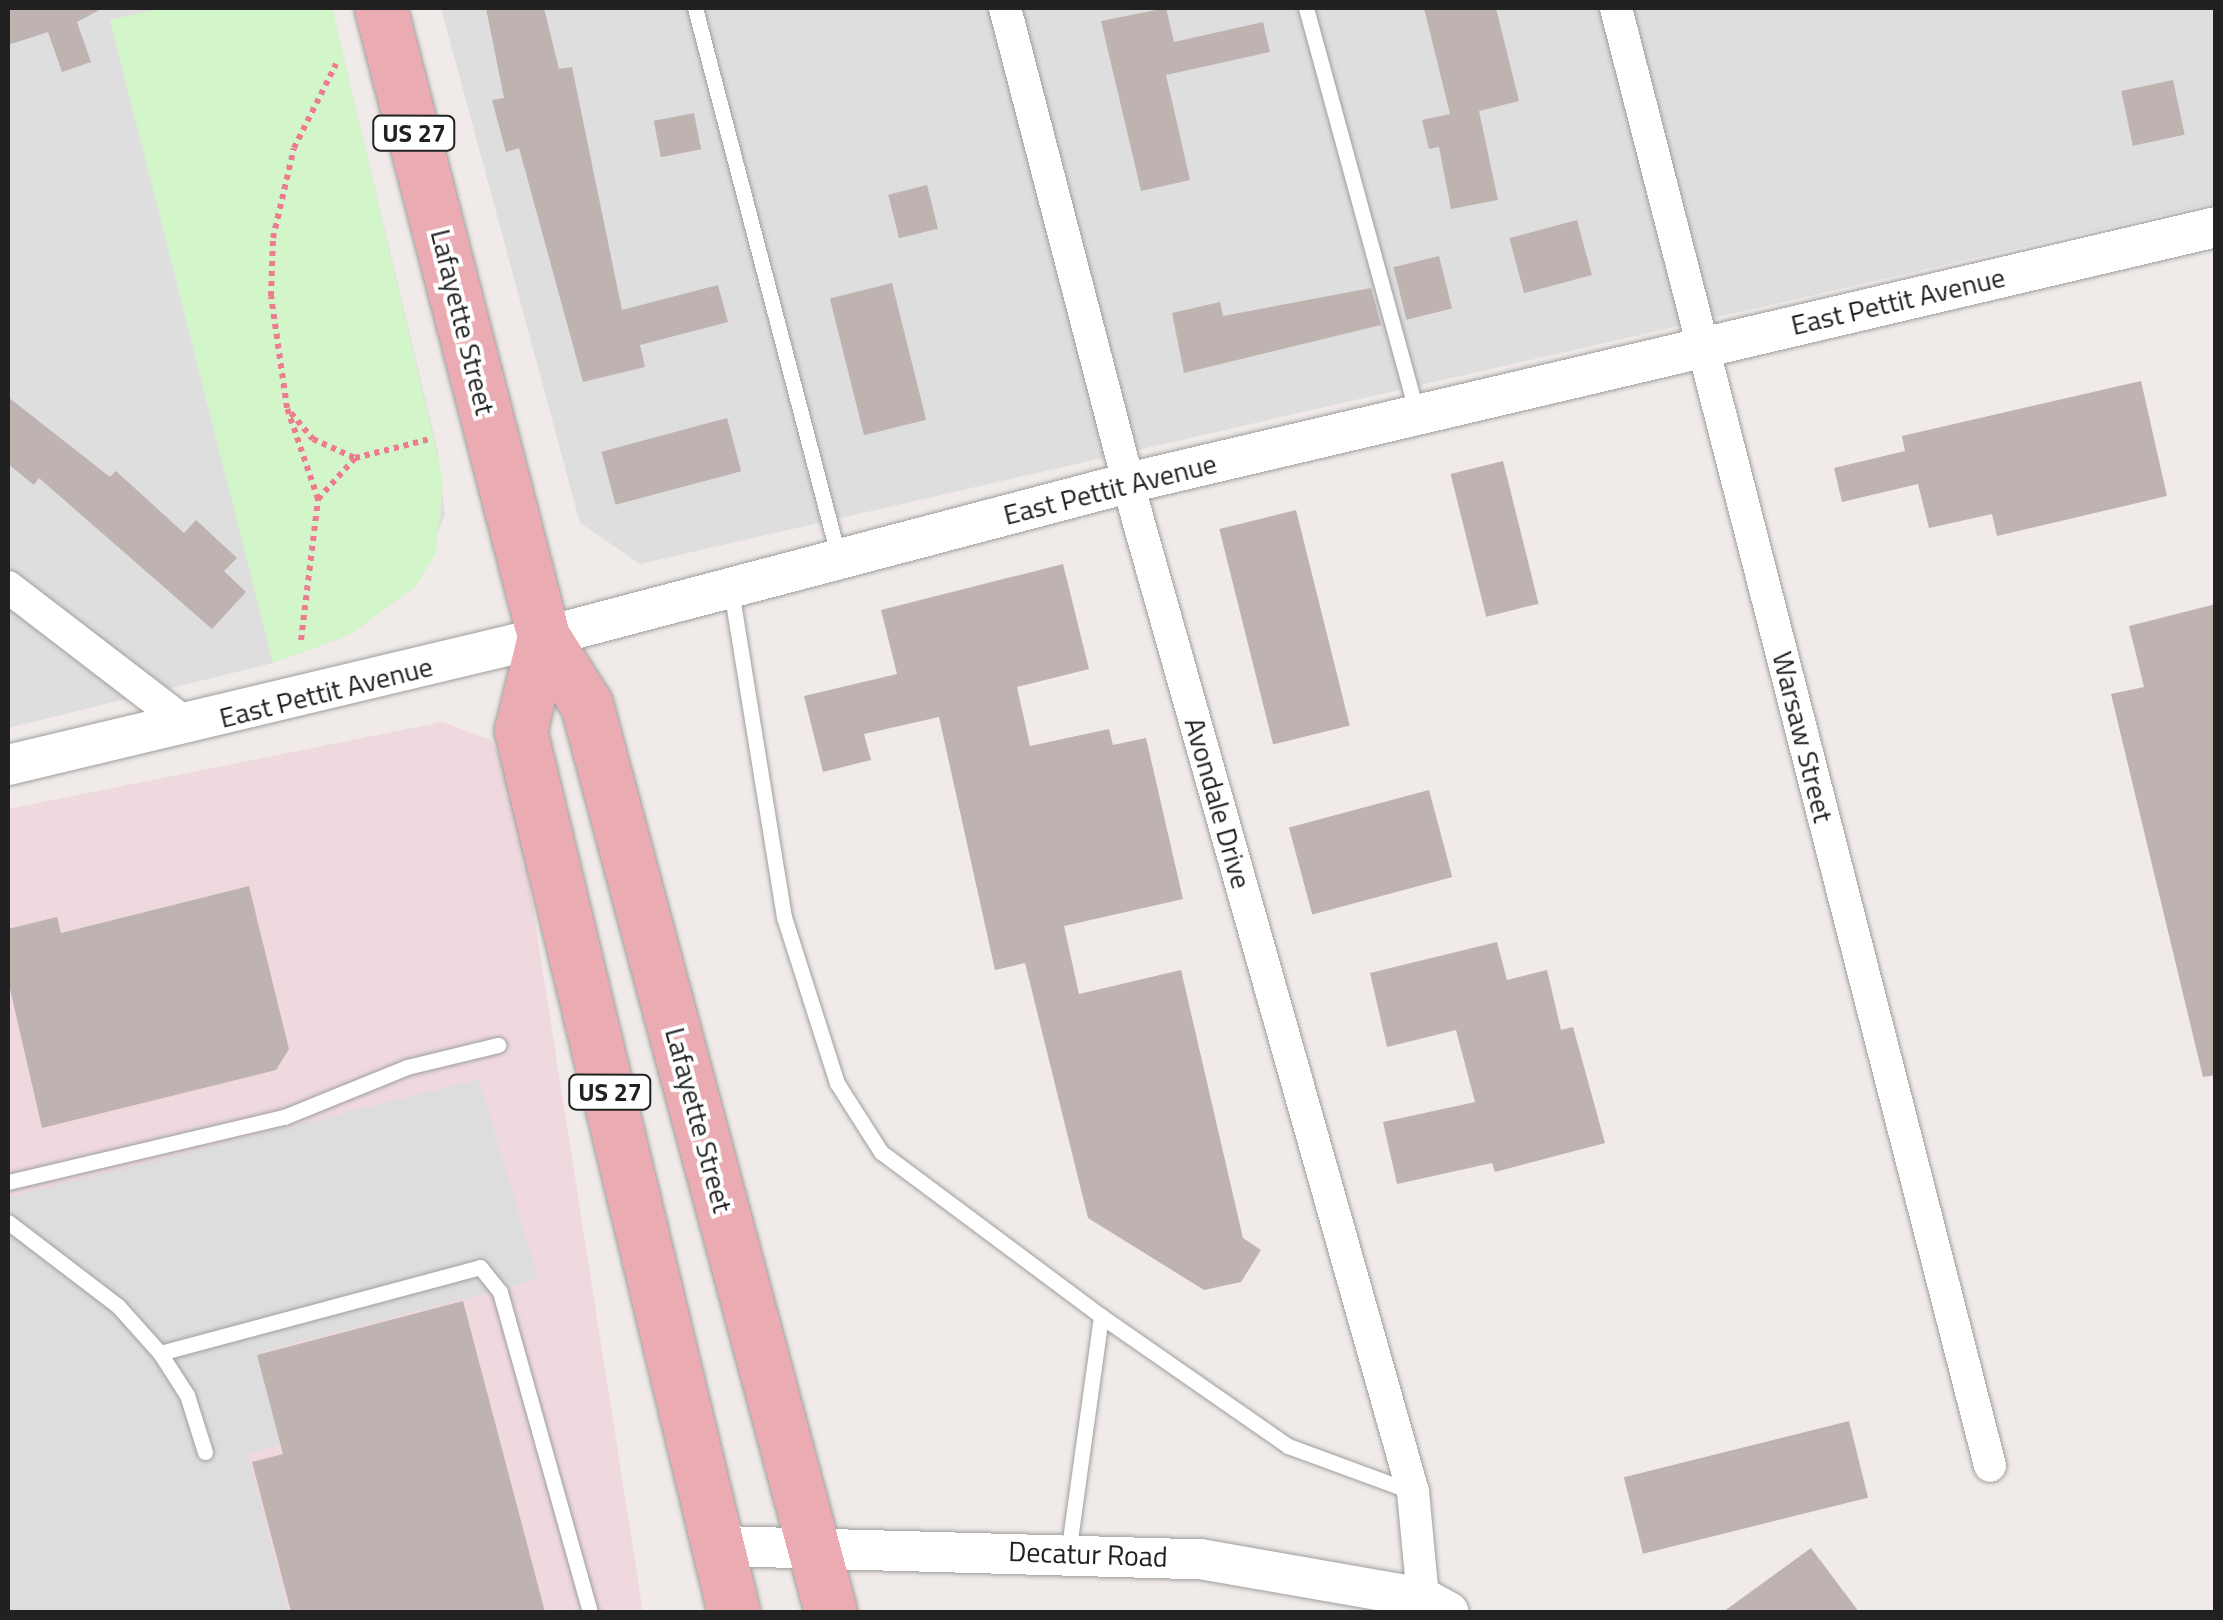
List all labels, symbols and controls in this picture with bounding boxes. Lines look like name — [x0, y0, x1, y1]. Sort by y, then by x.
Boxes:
road number: US 27 — [372, 113, 456, 153]
street label: Lafayette Street — [424, 226, 502, 418]
street label: East Pettit Avenue — [1788, 260, 2008, 342]
street label: East Pettit Avenue — [1000, 446, 1220, 532]
street label: Warsaw Street — [1766, 648, 1840, 826]
street label: East Pettit Avenue — [216, 649, 436, 735]
street label: Avondale Drive — [1178, 714, 1258, 892]
street label: Lafayette Street — [658, 1024, 740, 1216]
road number: US 27 — [568, 1072, 652, 1112]
street label: Decatur Road — [1008, 1534, 1168, 1574]

